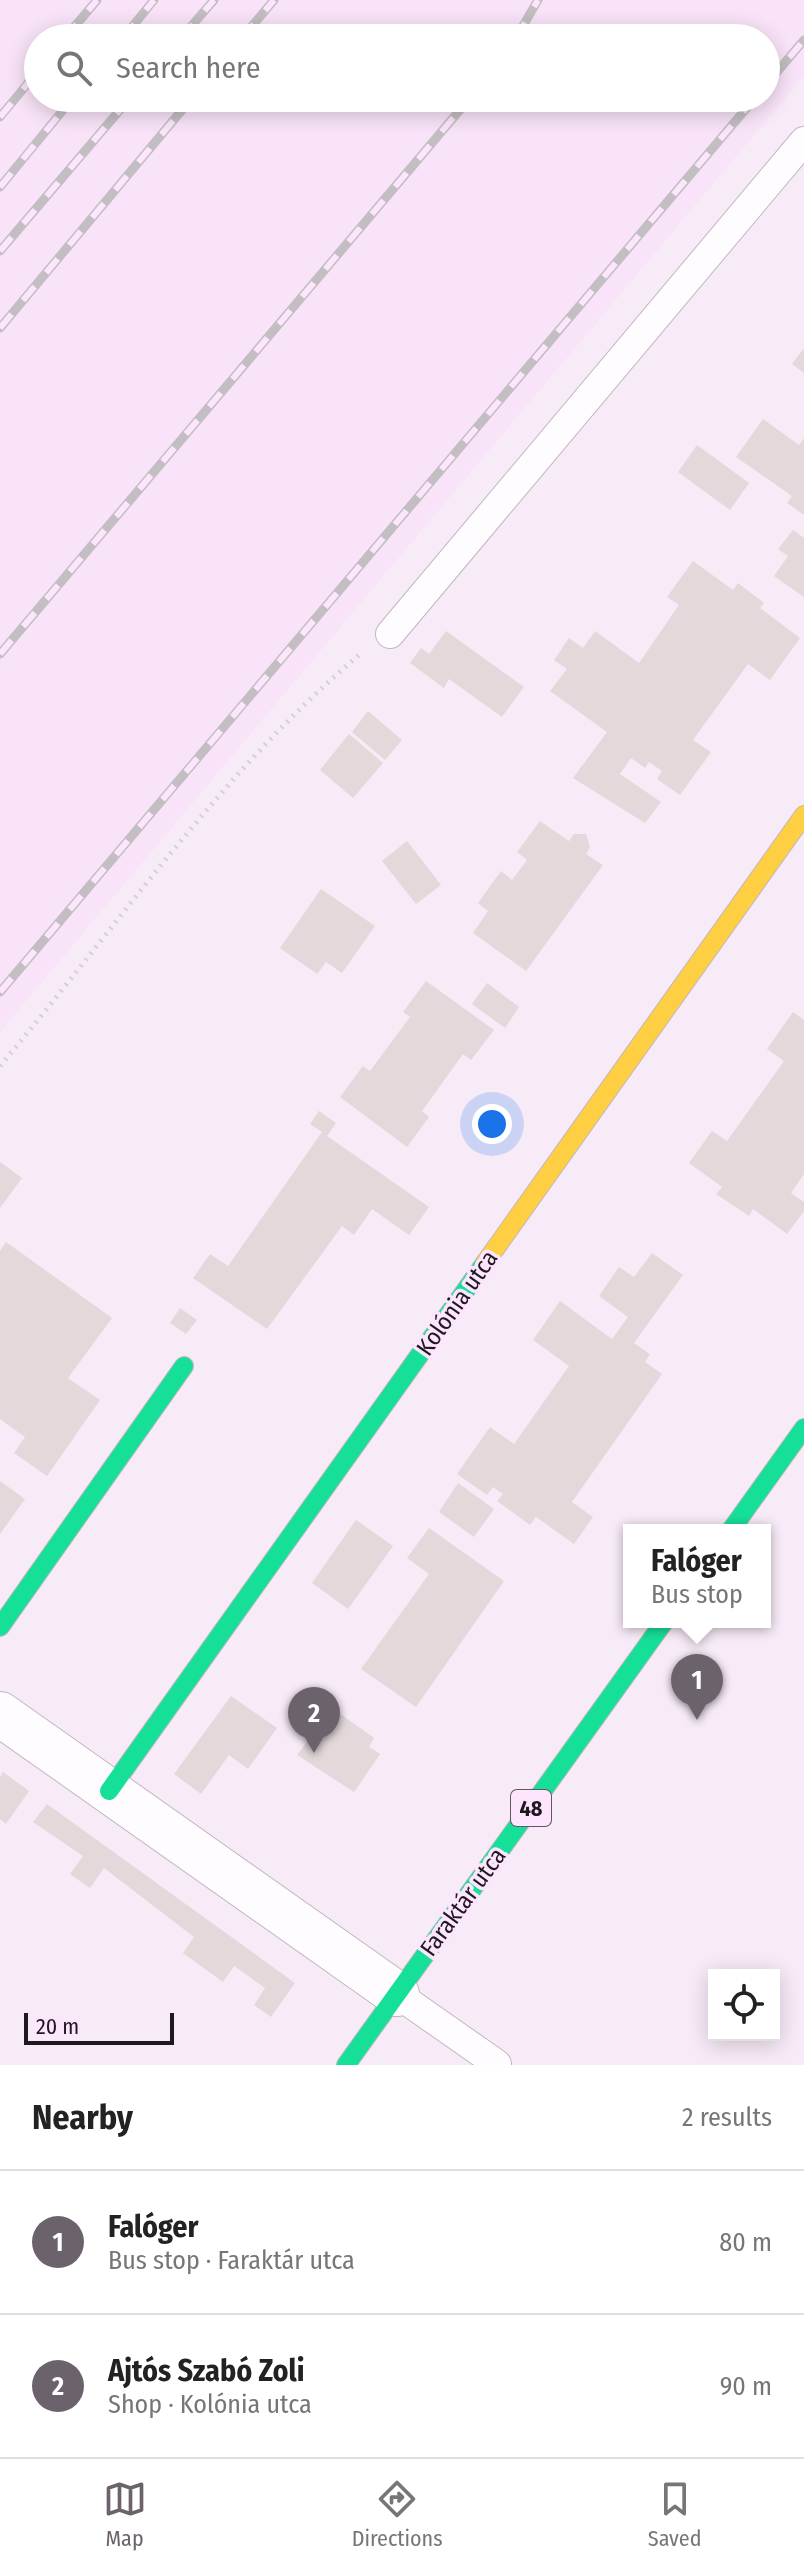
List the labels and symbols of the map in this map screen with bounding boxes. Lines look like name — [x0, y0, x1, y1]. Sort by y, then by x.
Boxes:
your location — [472, 1104, 512, 1144]
street label: Kolónia utca — [411, 1245, 503, 1361]
pin: 1 — [671, 1654, 723, 1720]
pin: 2 — [288, 1687, 340, 1753]
road number: 48 — [511, 1790, 551, 1826]
street label: Faraktár utca — [414, 1843, 512, 1961]
scale bar — [24, 2009, 174, 2045]

